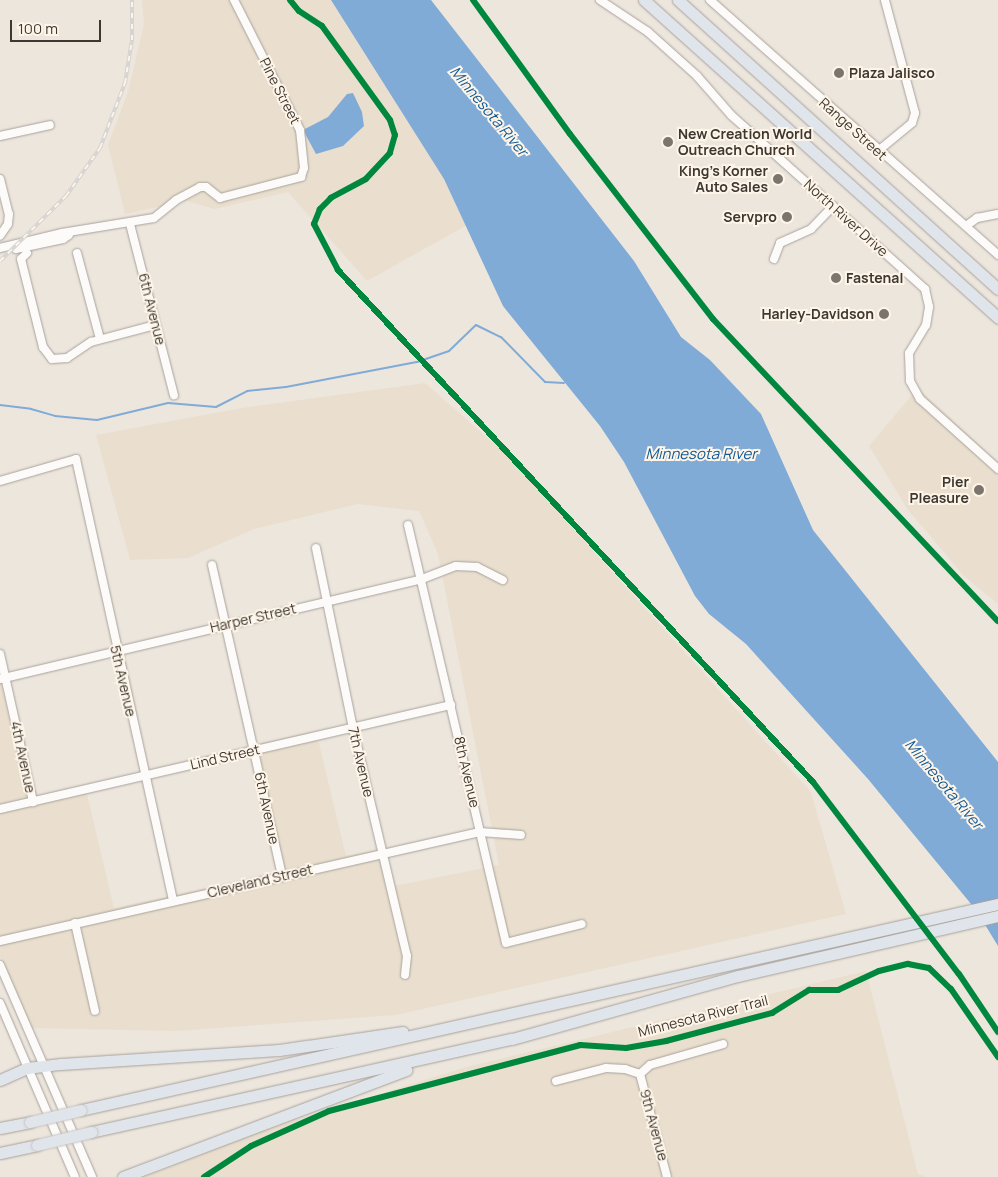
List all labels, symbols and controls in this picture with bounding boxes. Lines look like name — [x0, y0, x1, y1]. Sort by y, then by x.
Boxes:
scale bar — [12, 10, 104, 42]
text: 100 m — [18, 18, 58, 39]
street label: Pine Street — [256, 55, 304, 127]
water label: Minnesota River — [446, 63, 532, 159]
place label: Plaza Jalisco — [849, 65, 935, 81]
marker: Plaza Jalisco — [833, 67, 845, 79]
street label: Range Street — [816, 94, 890, 164]
place label: New Creation World Outreach Church — [678, 126, 812, 158]
marker: New Creation World Outreach Church — [662, 136, 674, 148]
place label: King's Korner Auto Sales — [679, 163, 768, 196]
marker: King's Korner Auto Sales — [772, 173, 784, 185]
street label: North River Drive — [801, 176, 891, 260]
place label: Servpro — [723, 209, 777, 225]
marker: Servpro — [781, 211, 793, 223]
place label: Fastenal — [846, 270, 903, 286]
street label: 6th Avenue — [135, 271, 169, 347]
marker: Fastenal — [830, 272, 842, 284]
place label: Harley-Davidson — [761, 306, 874, 322]
marker: Harley-Davidson — [878, 308, 890, 320]
water label: Minnesota River — [645, 445, 757, 463]
place label: Pier Pleasure — [910, 474, 969, 507]
marker: Pier Pleasure — [973, 484, 985, 496]
street label: Harper Street — [208, 600, 298, 636]
street label: 5th Avenue — [107, 644, 139, 718]
street label: 4th Avenue — [7, 720, 39, 794]
street label: 7th Avenue — [345, 725, 377, 799]
street label: 8th Avenue — [451, 735, 483, 809]
water label: Minnesota River — [901, 736, 987, 832]
street label: Lind Street — [189, 741, 261, 773]
street label: 6th Avenue — [251, 770, 283, 846]
street label: Cleveland Street — [206, 861, 314, 901]
street label: Minnesota River Trail — [636, 992, 770, 1040]
street label: 9th Avenue — [636, 1087, 672, 1163]

